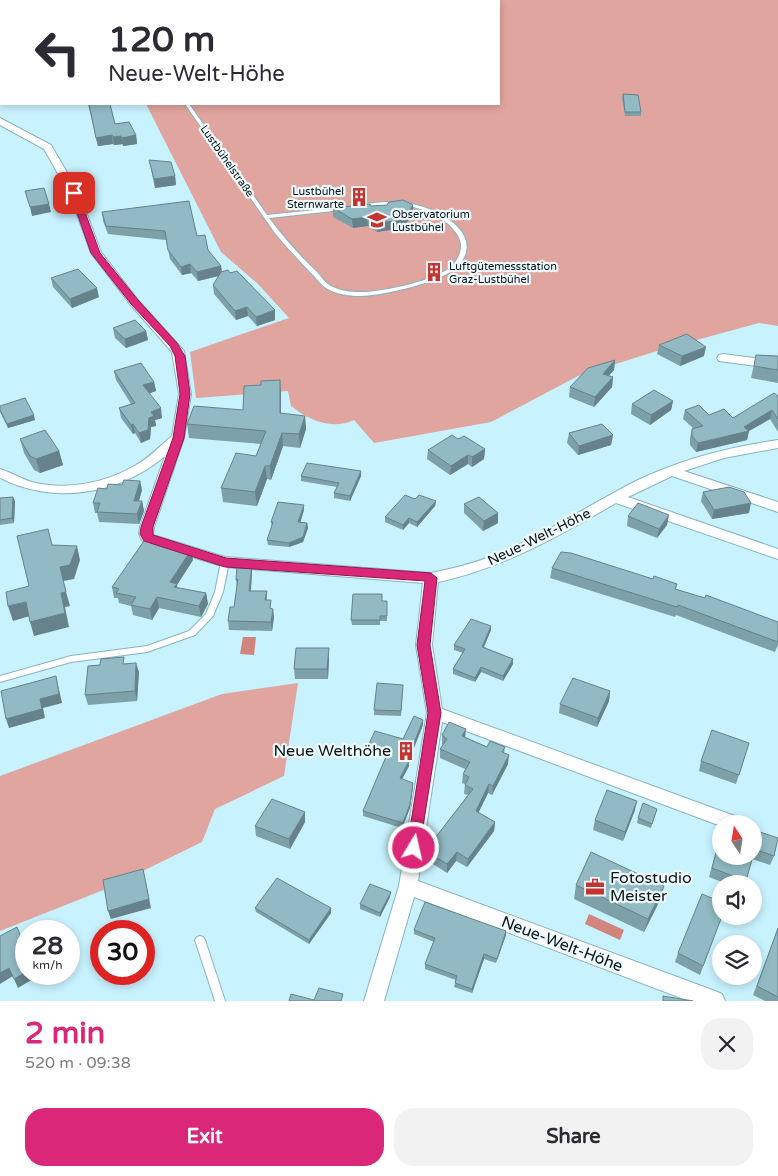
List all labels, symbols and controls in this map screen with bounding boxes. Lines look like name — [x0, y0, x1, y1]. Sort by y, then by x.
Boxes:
text: 120 m — [108, 19, 215, 61]
icon: left — [25, 20, 90, 85]
text: Neue-Welt-Höhe — [108, 61, 285, 87]
street label: Lustbühelstraße — [197, 123, 257, 199]
pin — [53, 172, 95, 214]
icon: arrive — [60, 179, 88, 207]
place label: Lustbühel Sternwarte — [287, 185, 344, 211]
building icon: Lustbühel Sternwarte — [348, 186, 370, 208]
place label: Observatorium Lustbühel — [392, 208, 470, 234]
school or university icon: Observatorium Lustbühel — [366, 209, 388, 231]
place label: Luftgütemessstation Graz-Lustbühel — [449, 260, 557, 286]
building icon: Luftgütemessstation Graz-Lustbühel — [423, 261, 445, 283]
street label: Neue-Welt-Höhe — [485, 505, 593, 569]
building icon: Neue Welthöhe — [395, 740, 417, 762]
place label: Neue Welthöhe — [273, 741, 391, 761]
north arrow — [712, 815, 762, 865]
map controls — [712, 815, 762, 985]
position arrow — [387, 821, 439, 873]
place label: Fotostudio Meister — [610, 868, 692, 906]
button: sound — [712, 875, 762, 925]
office icon: Fotostudio Meister — [584, 876, 606, 898]
street label: Neue-Welt-Höhe — [498, 912, 626, 976]
speed limit sign: 30 — [90, 920, 155, 985]
text: 28 — [32, 931, 63, 961]
button: layers — [712, 935, 762, 985]
text: km/h — [32, 958, 63, 972]
text: 2 min — [25, 1015, 105, 1052]
button: close — [701, 1018, 753, 1070]
text: 520 m · 09:38 — [25, 1053, 131, 1073]
button: Exit — [25, 1108, 384, 1166]
button: Share — [394, 1108, 753, 1166]

